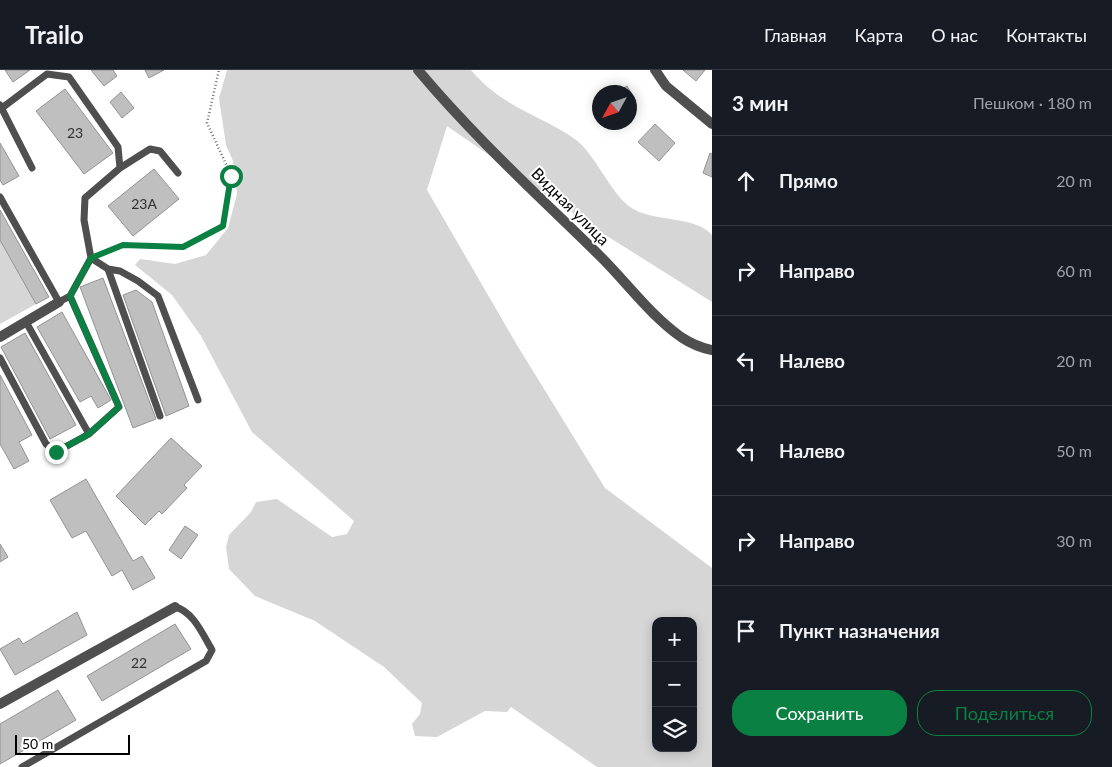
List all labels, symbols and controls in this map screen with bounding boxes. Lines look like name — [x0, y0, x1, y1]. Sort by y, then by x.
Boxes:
text: Trailo — [25, 20, 84, 49]
text: Главная — [764, 24, 827, 46]
text: Карта — [855, 24, 903, 46]
text: О нас — [931, 24, 978, 46]
text: Контакты — [1006, 24, 1087, 46]
north arrow — [592, 85, 637, 130]
text: 3 мин — [732, 90, 789, 115]
text: Пешком · 180 m — [973, 93, 1092, 112]
house number: 23 — [67, 124, 83, 141]
street label: Видная улица — [528, 163, 614, 249]
route start — [220, 165, 243, 188]
icon: ahead — [732, 167, 760, 195]
text: Прямо — [779, 169, 838, 192]
text: 20 m — [1056, 171, 1092, 190]
house number: 23А — [131, 195, 157, 212]
icon: right — [732, 257, 760, 285]
text: Направо — [779, 259, 855, 282]
text: 60 m — [1056, 261, 1092, 280]
icon: left — [732, 347, 760, 375]
text: Налево — [779, 349, 845, 372]
text: 20 m — [1056, 351, 1092, 370]
icon: left — [732, 437, 760, 465]
text: Налево — [779, 439, 845, 462]
route end — [45, 441, 68, 464]
text: 50 m — [1056, 441, 1092, 460]
icon: right — [732, 527, 760, 555]
text: Направо — [779, 529, 855, 552]
text: 30 m — [1056, 531, 1092, 550]
map controls — [652, 617, 697, 752]
button: + — [652, 617, 697, 662]
icon: arrive — [732, 617, 760, 645]
text: Пункт назначения — [779, 619, 940, 642]
house number: 22 — [131, 654, 147, 671]
button: − — [652, 662, 697, 707]
button: Сохранить — [732, 690, 907, 736]
button: Поделиться — [917, 690, 1092, 736]
button: layers — [652, 707, 697, 752]
scale bar — [15, 732, 130, 755]
text: 50 m — [22, 735, 53, 752]

